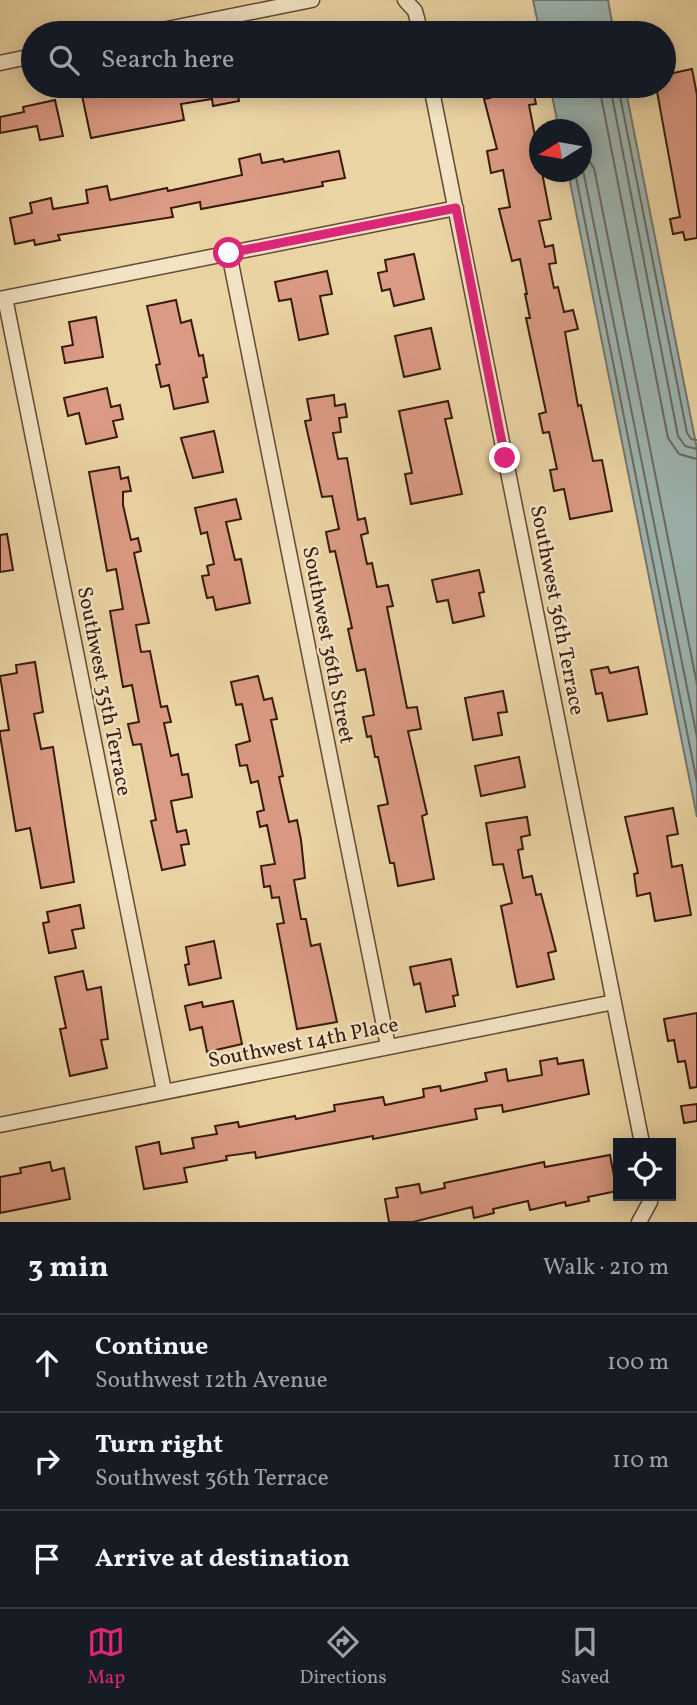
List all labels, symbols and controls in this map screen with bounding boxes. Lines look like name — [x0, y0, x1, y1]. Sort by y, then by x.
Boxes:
search box — [21, 21, 676, 98]
icon: search — [45, 41, 83, 79]
text: Search here — [101, 42, 234, 78]
north arrow — [529, 119, 592, 182]
route start — [213, 237, 244, 268]
route end — [489, 442, 520, 473]
street label: Southwest 36th Terrace — [522, 503, 591, 718]
street label: Southwest 36th Street — [294, 544, 361, 747]
street label: Southwest 35th Terrace — [69, 584, 138, 798]
street label: Southwest 14th Place — [206, 1011, 401, 1076]
map controls — [613, 1138, 676, 1201]
button: locate — [613, 1138, 676, 1201]
text: 3 min — [28, 1247, 109, 1289]
text: Walk · 210 m — [543, 1252, 669, 1284]
text: Continue — [95, 1329, 208, 1365]
icon: ahead — [28, 1344, 66, 1382]
text: 100 m — [607, 1347, 669, 1379]
text: Southwest 12th Avenue — [95, 1365, 328, 1397]
text: Turn right — [95, 1427, 223, 1463]
icon: right — [28, 1442, 66, 1480]
text: 110 m — [612, 1445, 669, 1477]
text: Southwest 36th Terrace — [95, 1463, 329, 1495]
icon: arrive — [28, 1540, 66, 1578]
text: Arrive at destination — [95, 1541, 350, 1577]
tab: Map — [87, 1623, 125, 1691]
tab: Directions — [300, 1623, 387, 1691]
tab: Saved — [561, 1623, 610, 1691]

